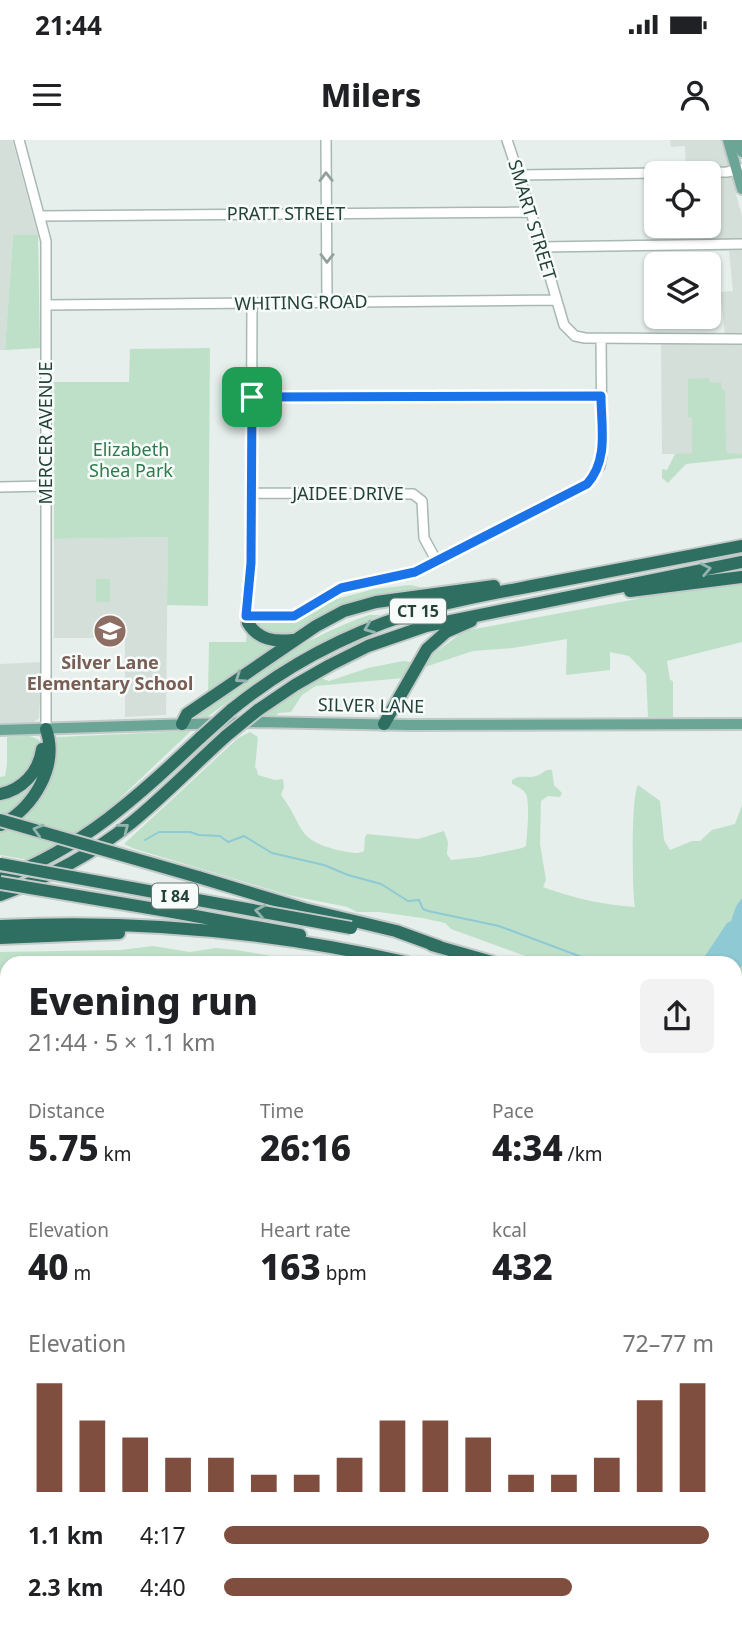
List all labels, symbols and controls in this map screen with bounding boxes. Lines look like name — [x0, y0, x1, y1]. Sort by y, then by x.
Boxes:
text: 21:44 — [35, 7, 102, 43]
text: Milers — [321, 73, 421, 116]
icon: menu — [28, 76, 66, 114]
icon: person — [676, 76, 714, 114]
street label: SMART STREET — [503, 157, 563, 283]
map controls — [644, 161, 721, 329]
button: locate — [644, 161, 721, 238]
one-way arrow — [318, 171, 334, 181]
street label: PRATT STREET — [227, 201, 345, 225]
button: layers — [644, 252, 721, 329]
one-way arrow — [319, 253, 335, 264]
street label: WHITING ROAD — [234, 289, 368, 315]
street label: MERCER AVENUE — [33, 361, 57, 505]
pin — [222, 367, 282, 427]
icon: arrive — [233, 378, 271, 416]
park label: Elizabeth Shea Park — [89, 437, 173, 482]
street label: JAIDEE DRIVE — [290, 481, 404, 505]
one-way arrow — [700, 563, 712, 578]
road number: CT 15 — [390, 598, 446, 624]
school or university icon: Silver Lane Elementary School — [91, 612, 129, 650]
one-way arrow — [364, 620, 376, 634]
place label: Silver Lane Elementary School — [27, 650, 193, 695]
one-way arrow — [235, 670, 248, 682]
street label: SILVER LANE — [318, 692, 424, 718]
one-way arrow — [116, 823, 129, 836]
one-way arrow — [33, 824, 45, 838]
road number: I 84 — [152, 884, 198, 908]
one-way arrow — [254, 904, 265, 919]
text: Evening run — [28, 974, 258, 1026]
button: share — [640, 979, 714, 1053]
text: 21:44 · 5 × 1.1 km — [28, 1026, 215, 1058]
text: Distance — [28, 1098, 105, 1124]
text: Time — [260, 1098, 304, 1124]
text: Pace — [492, 1098, 534, 1124]
text: 5.75 — [28, 1124, 99, 1171]
text: 26:16 — [260, 1124, 351, 1171]
text: 4:34 — [492, 1124, 563, 1171]
text: km — [99, 1141, 132, 1167]
text: /km — [563, 1141, 603, 1167]
text: Elevation — [28, 1217, 109, 1243]
text: Heart rate — [260, 1217, 351, 1243]
text: kcal — [492, 1217, 527, 1243]
text: 40 — [28, 1243, 68, 1290]
text: 163 — [260, 1243, 321, 1290]
text: 432 — [492, 1243, 553, 1290]
text: m — [68, 1260, 91, 1286]
text: bpm — [321, 1260, 367, 1286]
text: Elevation — [28, 1327, 126, 1359]
text: 72–77 m — [622, 1327, 714, 1359]
text: 1.1 km — [28, 1519, 103, 1551]
text: 4:17 — [140, 1519, 186, 1551]
text: 2.3 km — [28, 1571, 103, 1603]
text: 4:40 — [140, 1571, 186, 1603]

